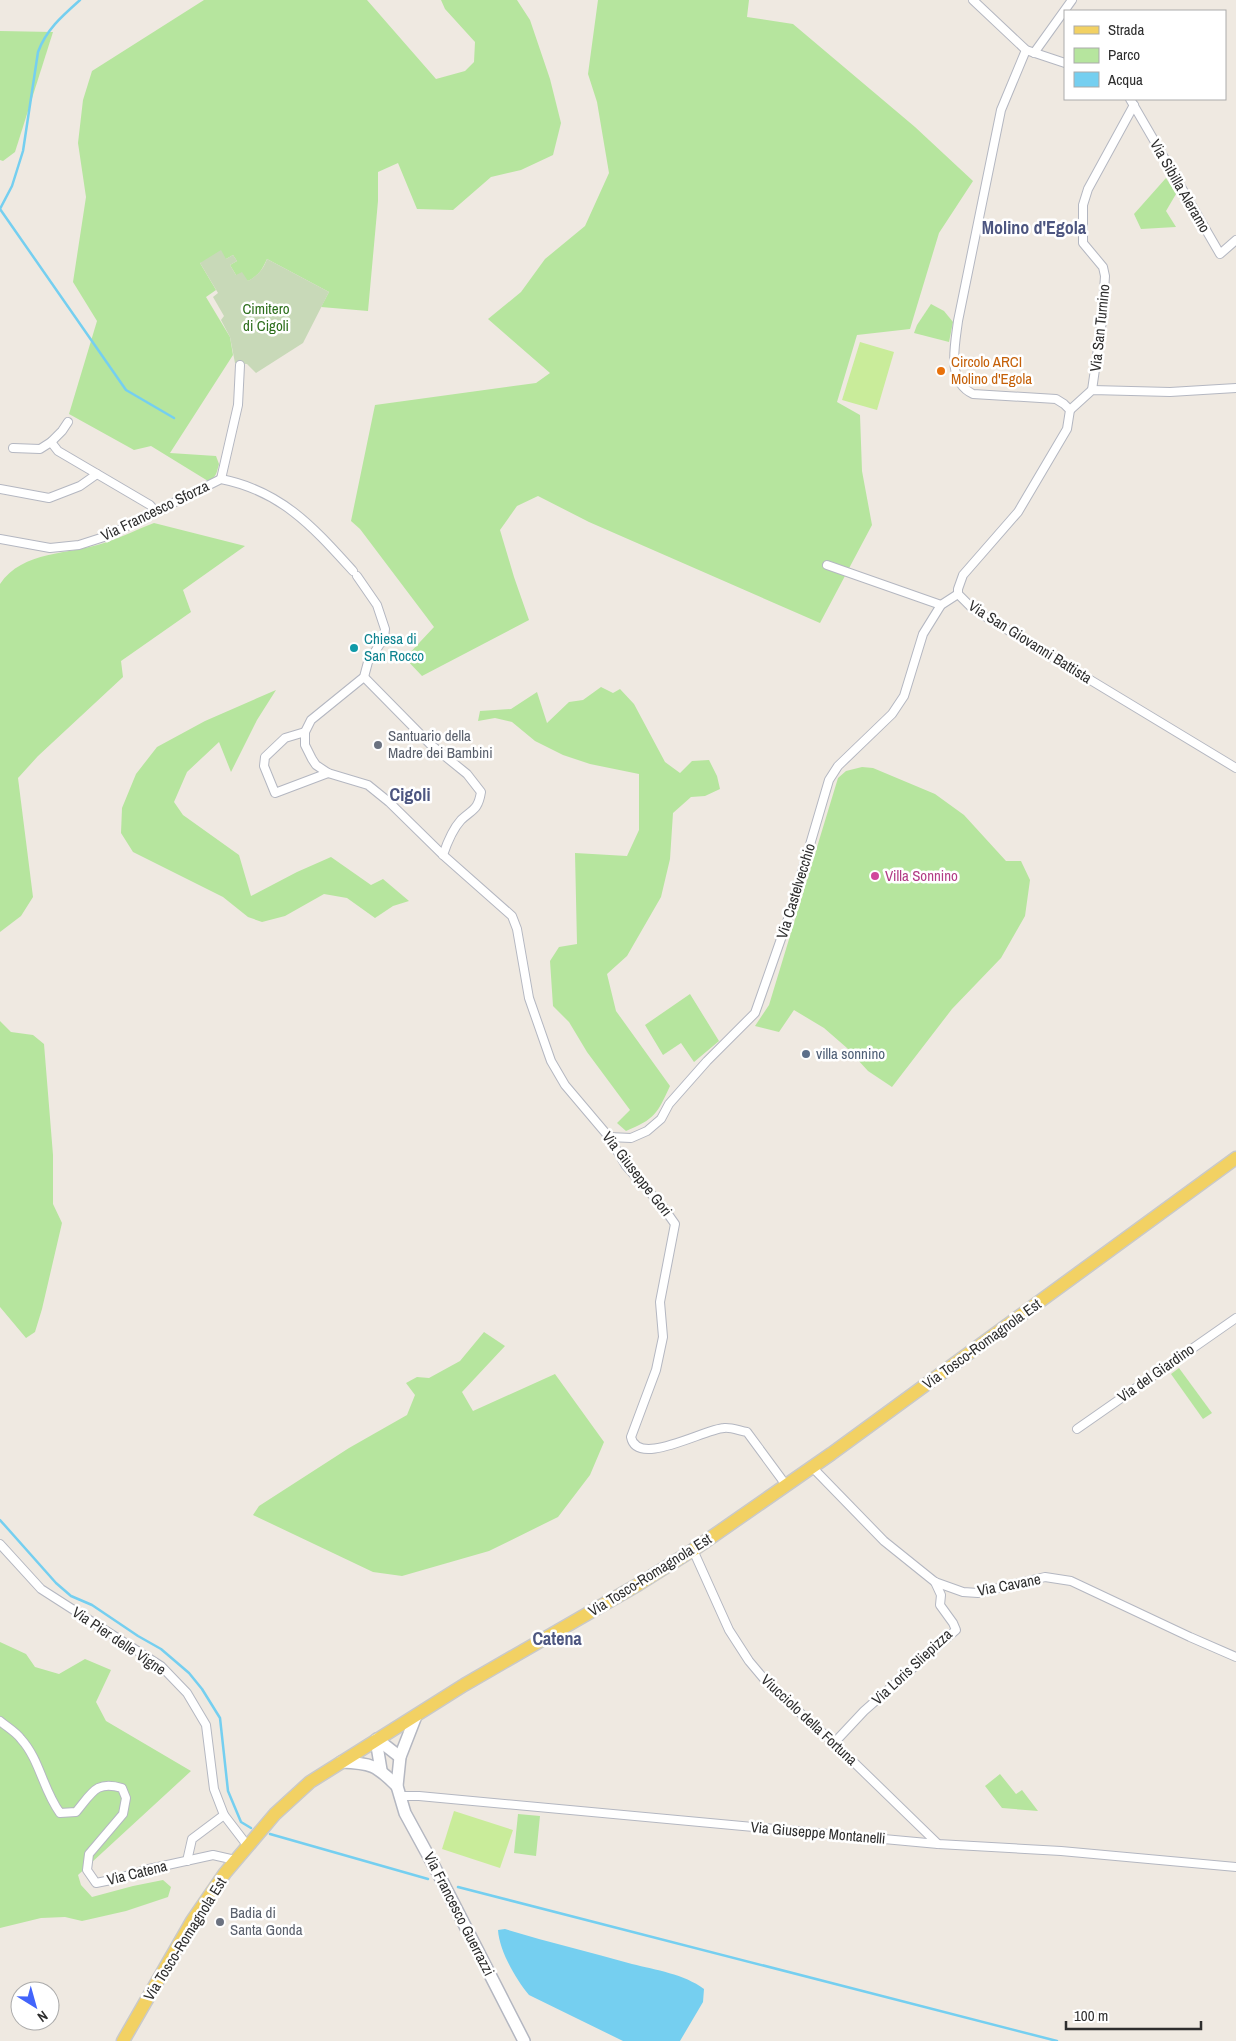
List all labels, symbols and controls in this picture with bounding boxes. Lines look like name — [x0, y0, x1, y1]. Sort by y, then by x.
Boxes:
legend — [1064, 10, 1226, 100]
text: Strada — [1108, 19, 1144, 40]
text: Parco — [1108, 44, 1140, 65]
text: Acqua — [1107, 69, 1143, 90]
street label: Via Sibilla Aleramo — [1145, 135, 1216, 236]
district label: Molino d'Egola — [982, 215, 1087, 240]
street label: Via San Turnino — [1084, 283, 1115, 373]
park label: Cimitero di Cigoli — [242, 298, 290, 336]
place label: Circolo ARCI Molino d'Egola — [951, 351, 1032, 389]
marker: Circolo ARCI Molino d'Egola — [935, 365, 947, 377]
street label: Via Francesco Sforza — [97, 475, 213, 546]
street label: Via San Giovanni Battista — [964, 595, 1096, 688]
place label: Chiesa di San Rocco — [364, 628, 424, 666]
marker: Chiesa di San Rocco — [348, 642, 360, 654]
place label: Santuario della Madre dei Bambini — [388, 725, 493, 763]
marker: Santuario della Madre dei Bambini — [372, 739, 384, 751]
district label: Cigoli — [389, 782, 431, 807]
street label: Via Castelvecchio — [771, 840, 820, 941]
place label: Villa Sonnino — [885, 865, 958, 886]
marker: Villa Sonnino — [869, 870, 881, 882]
place label: villa sonnino — [816, 1043, 885, 1064]
marker: villa sonnino — [800, 1048, 812, 1060]
street label: Via Giuseppe Gori — [598, 1127, 677, 1220]
street label: Via Tosco-Romagnola Est — [918, 1293, 1046, 1394]
street label: Via del Giardino — [1113, 1338, 1198, 1407]
street label: Via Tosco-Romagnola Est — [584, 1528, 716, 1621]
street label: Via Cavane — [975, 1568, 1043, 1601]
street label: Via Pier delle Vigne — [68, 1601, 170, 1680]
street label: Via Loris Sliepizza — [867, 1624, 957, 1709]
district label: Catena — [532, 1626, 582, 1651]
street label: Viucciolo della Fortuna — [756, 1669, 862, 1770]
street label: Via Giuseppe Montanelli — [750, 1816, 886, 1849]
street label: Via Francesco Guerrazzi — [419, 1848, 500, 1979]
street label: Via Catena — [105, 1855, 169, 1890]
street label: Via Tosco-Romagnola Est — [138, 1873, 231, 2004]
place label: Badia di Santa Gonda — [230, 1902, 303, 1940]
marker: Badia di Santa Gonda — [214, 1916, 226, 1928]
north arrow — [10, 1981, 60, 2031]
scale bar — [1066, 1998, 1201, 2030]
text: 100 m — [1074, 2005, 1108, 2026]
text: N — [34, 2007, 52, 2026]

